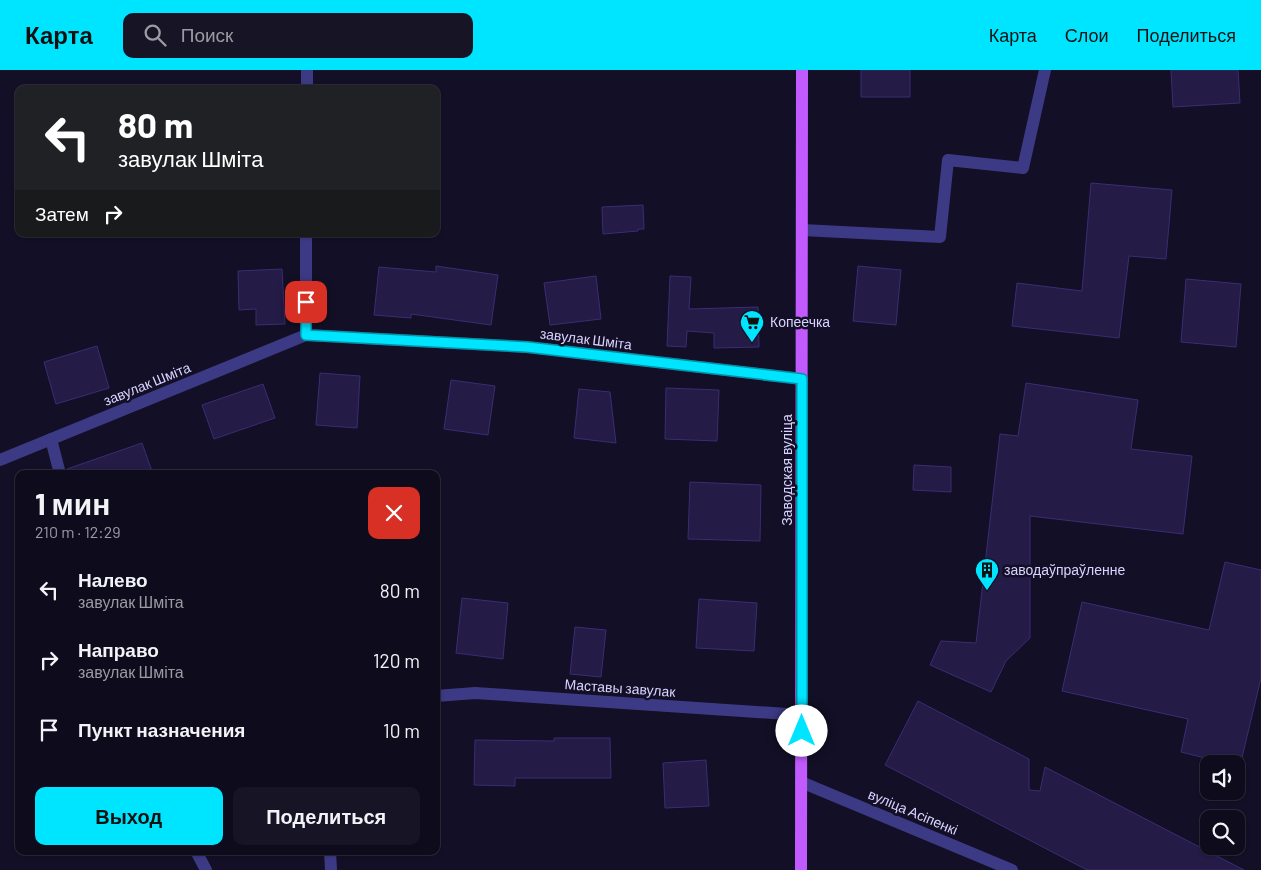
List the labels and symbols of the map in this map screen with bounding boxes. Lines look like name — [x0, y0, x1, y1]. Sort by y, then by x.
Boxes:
pin — [285, 281, 327, 323]
supermarket icon: Копеечка — [739, 309, 765, 343]
place label: Копеечка — [770, 313, 830, 330]
street label: завулак Шміта — [539, 324, 633, 353]
street label: завулак Шміта — [101, 358, 193, 409]
street label: Заводская вуліца — [778, 414, 795, 526]
building icon: заводаўпраўленне — [974, 557, 1000, 591]
place label: заводаўпраўленне — [1004, 561, 1125, 578]
street label: Маставы завулак — [564, 675, 677, 700]
position arrow — [775, 704, 827, 756]
street label: вуліца Асіпенкі — [866, 785, 960, 838]

